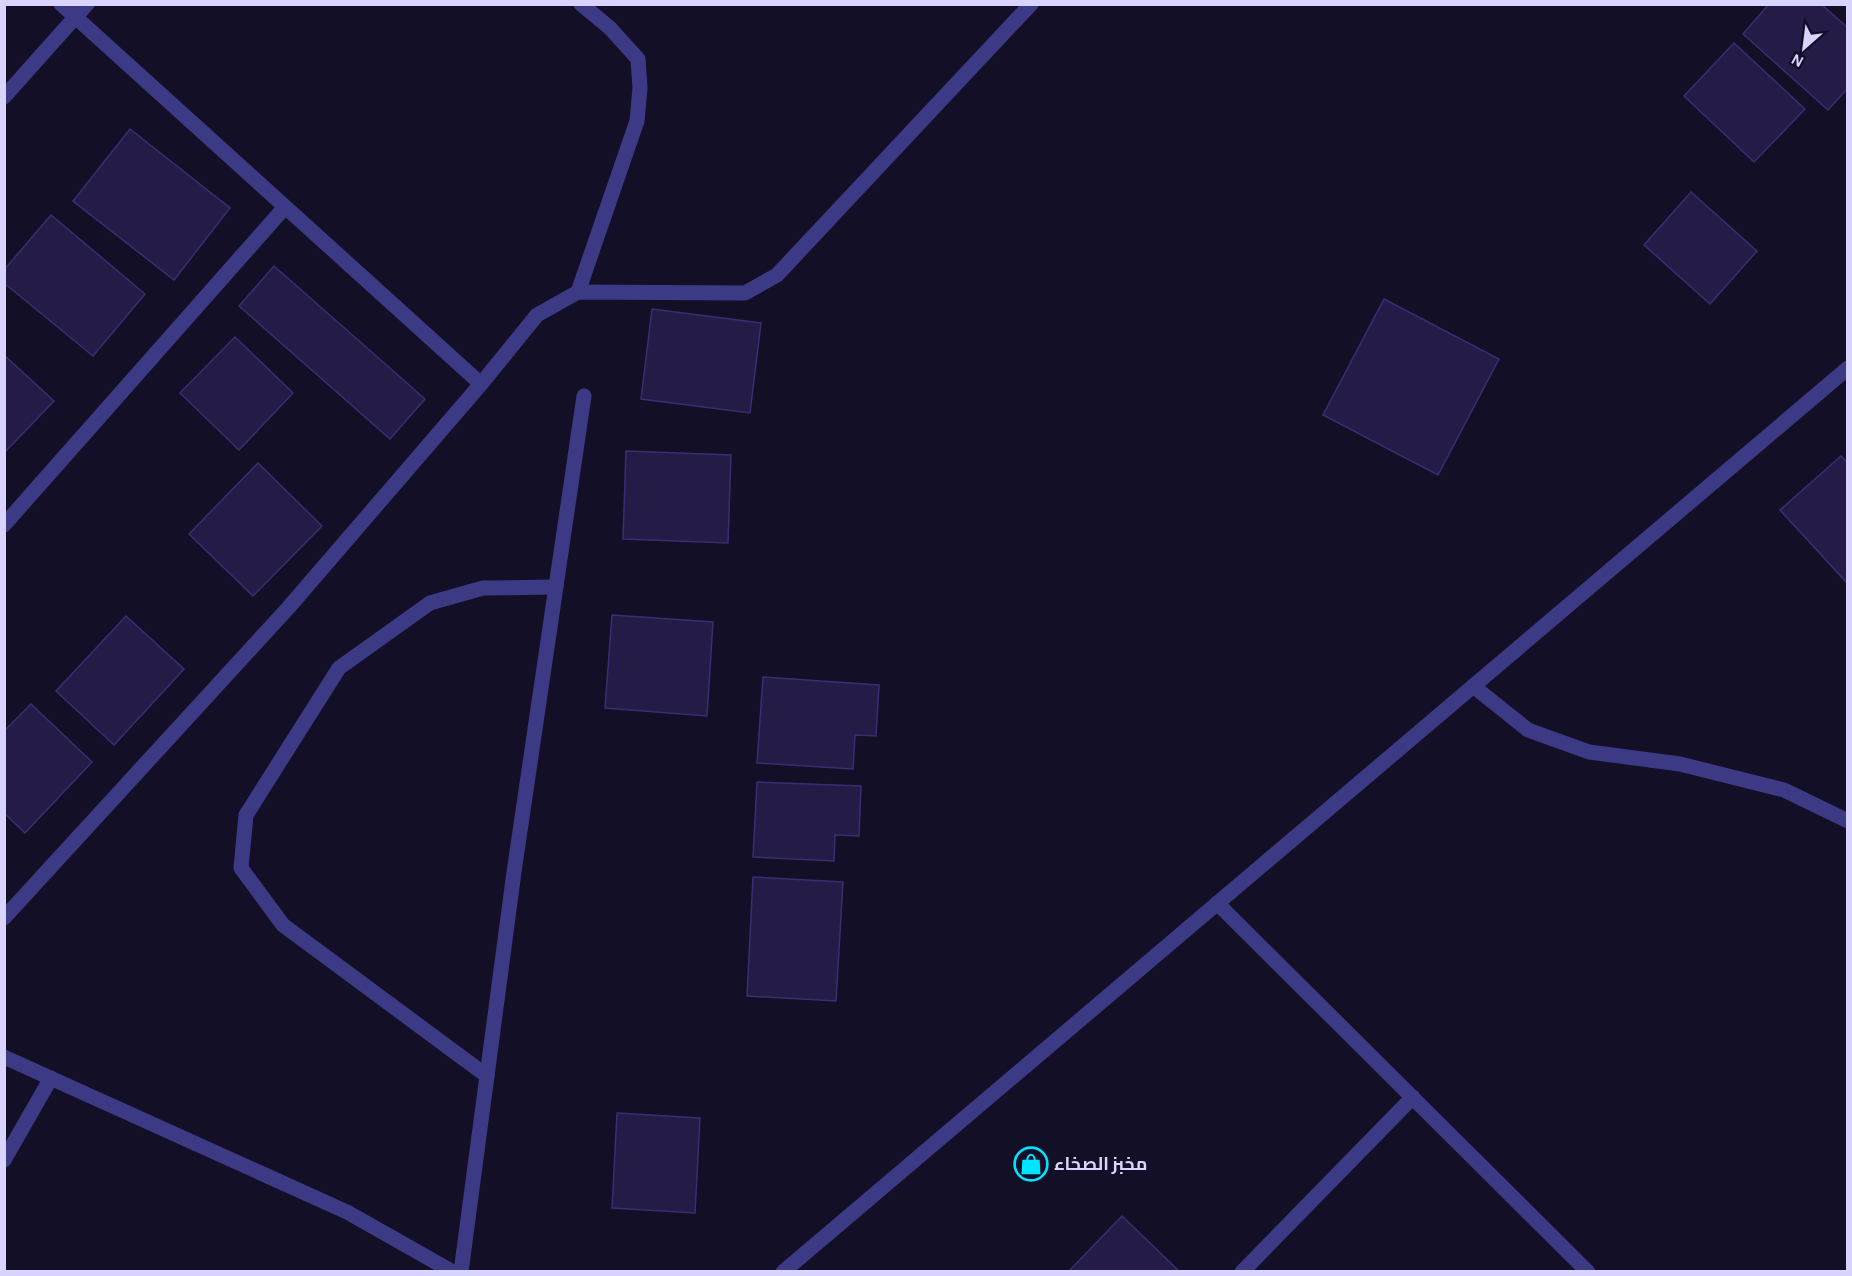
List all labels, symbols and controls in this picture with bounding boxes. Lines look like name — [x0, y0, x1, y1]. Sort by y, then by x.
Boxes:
north arrow — [1774, 18, 1834, 78]
text: N — [1789, 51, 1806, 70]
shop icon: مخبز الصخاء — [1013, 1146, 1049, 1182]
place label: مخبز الصخاء — [1054, 1156, 1147, 1175]

